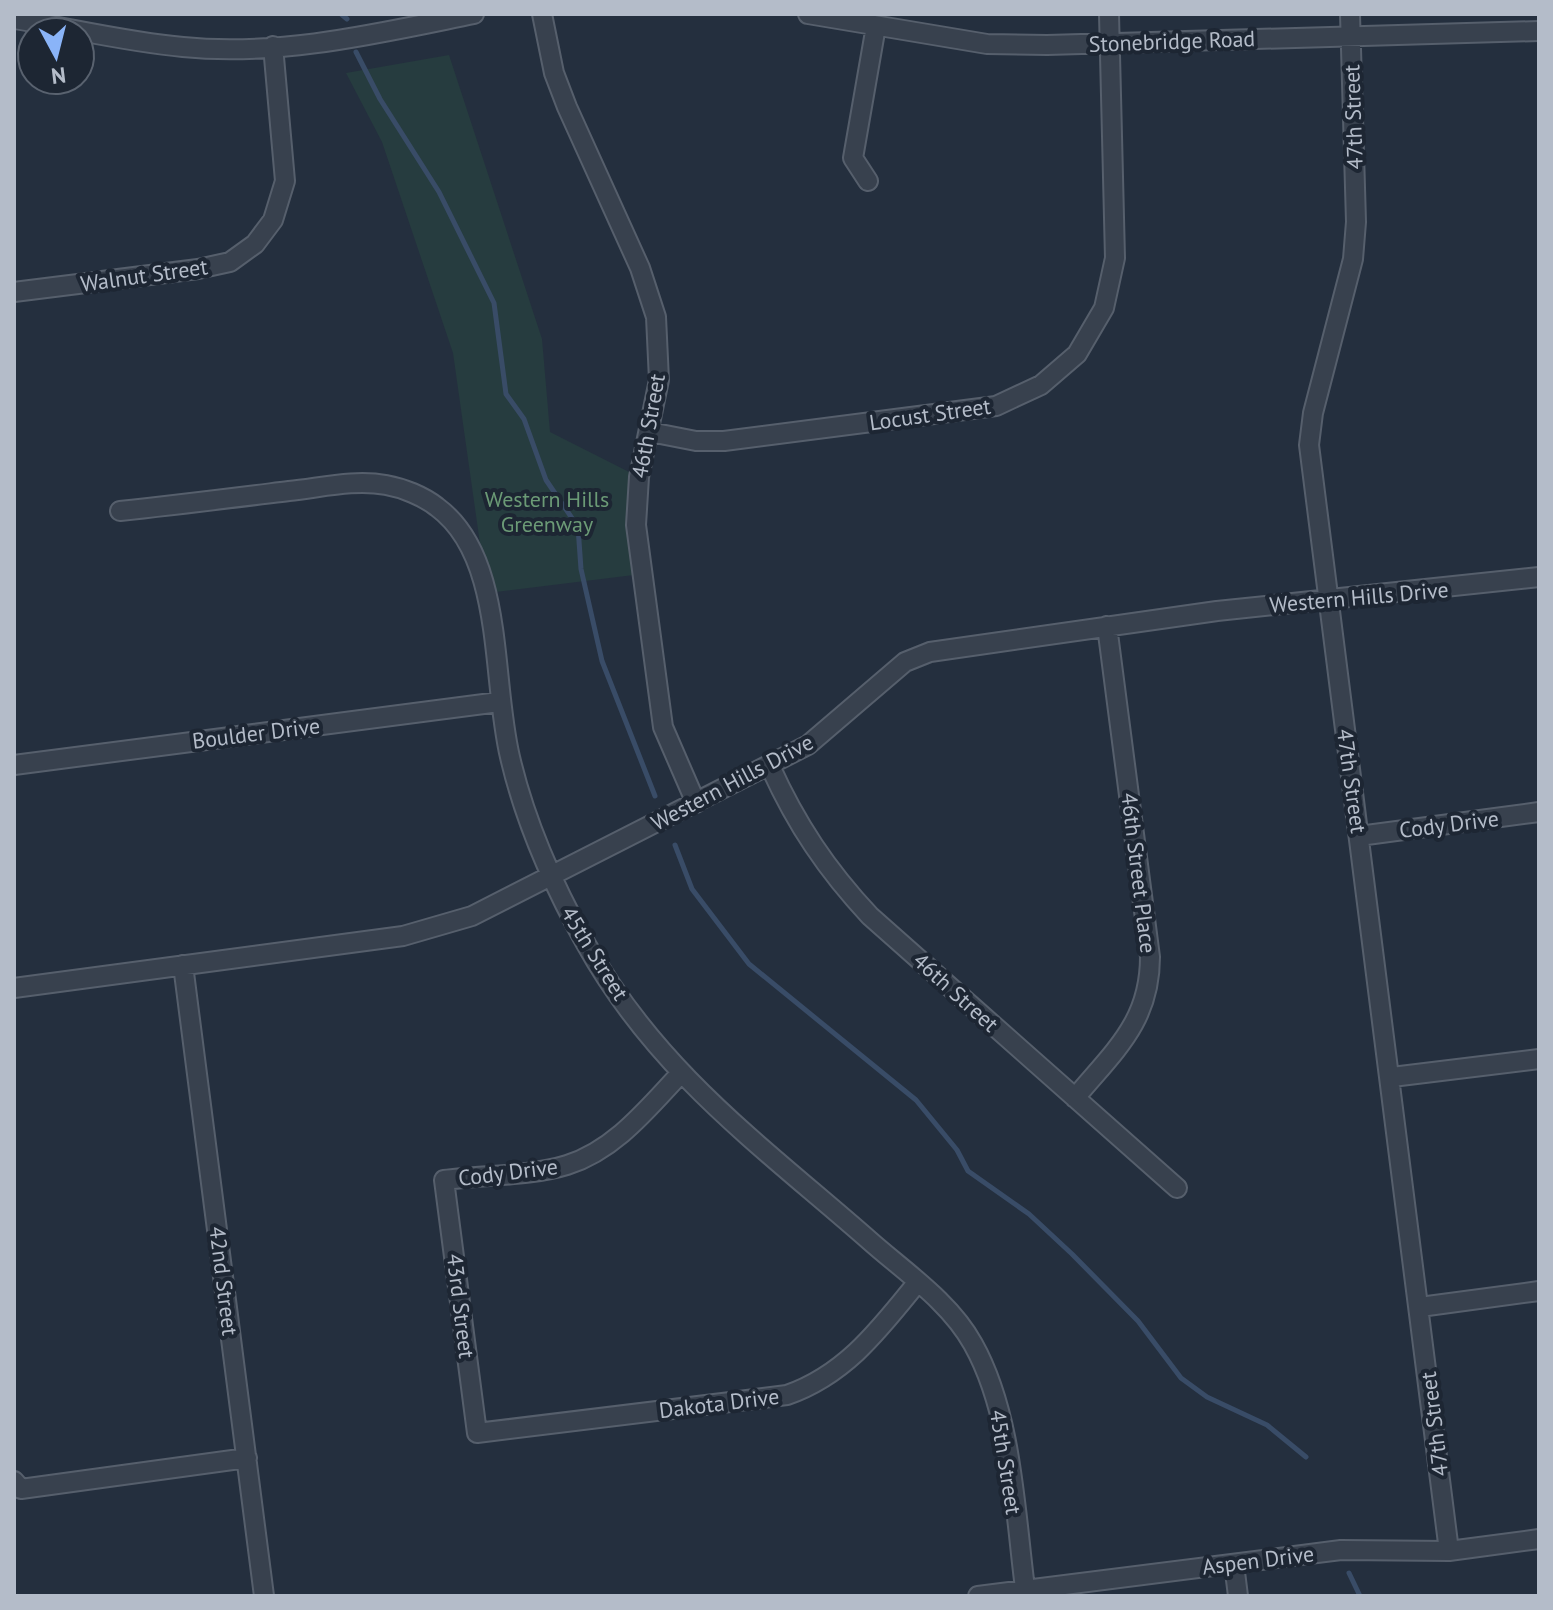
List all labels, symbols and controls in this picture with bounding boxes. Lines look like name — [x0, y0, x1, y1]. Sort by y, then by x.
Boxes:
north arrow — [16, 16, 96, 96]
street label: Stonebridge Road — [1088, 24, 1256, 58]
text: N — [50, 61, 67, 91]
street label: 47th Street — [1337, 64, 1369, 170]
street label: Walnut Street — [79, 252, 210, 298]
street label: 46th Street — [625, 371, 671, 480]
street label: Locust Street — [867, 392, 993, 436]
park label: Western Hills Greenway — [485, 485, 609, 538]
street label: Western Hills Drive — [1268, 575, 1450, 619]
street label: Boulder Drive — [190, 711, 322, 755]
street label: 47th Street — [1331, 727, 1373, 835]
street label: Western Hills Drive — [646, 728, 818, 836]
street label: 46th Street Place — [1115, 791, 1163, 955]
street label: Cody Drive — [1398, 804, 1500, 844]
street label: 45th Street — [555, 901, 635, 1006]
street label: 46th Street — [907, 946, 1005, 1038]
street label: Cody Drive — [457, 1152, 559, 1192]
street label: 42nd Street — [203, 1225, 245, 1338]
street label: 43rd Street — [441, 1252, 481, 1361]
street label: 47th Street — [1414, 1370, 1454, 1478]
street label: Dakota Drive — [657, 1382, 781, 1424]
street label: 45th Street — [984, 1408, 1028, 1517]
street label: Aspen Drive — [1201, 1539, 1315, 1581]

